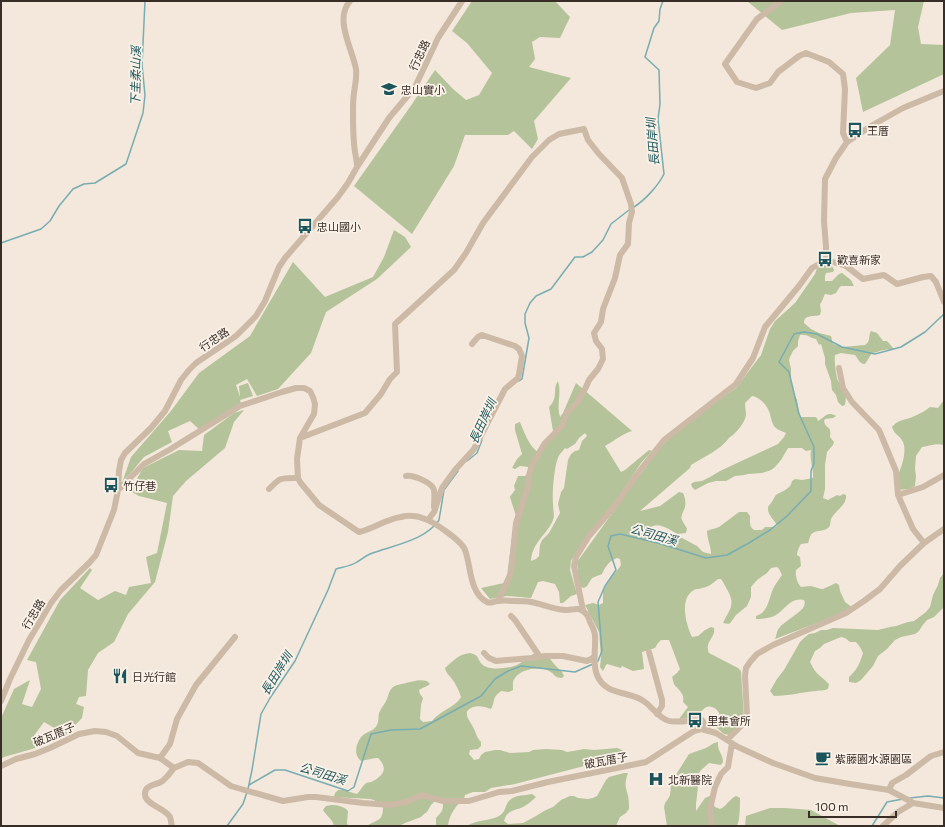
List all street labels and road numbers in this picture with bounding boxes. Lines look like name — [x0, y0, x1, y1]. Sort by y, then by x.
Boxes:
street label: 行忠路 — [406, 37, 432, 73]
street label: 行忠路 — [197, 324, 231, 354]
street label: 行忠路 — [19, 597, 47, 631]
street label: 破瓦厝子 — [31, 719, 77, 749]
street label: 破瓦厝子 — [583, 749, 629, 771]

